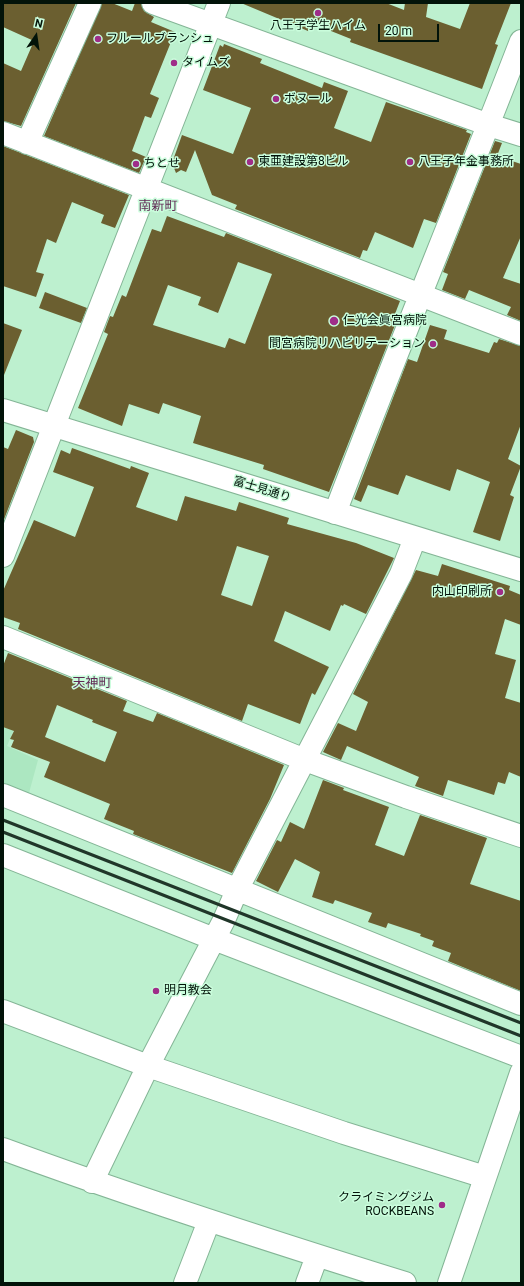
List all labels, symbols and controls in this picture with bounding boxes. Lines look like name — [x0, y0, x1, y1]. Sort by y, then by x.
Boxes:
marker: 八王子学生ハイム — [313, 8, 323, 18]
north arrow — [16, 16, 56, 56]
scale bar — [380, 16, 441, 42]
text: N — [34, 17, 44, 31]
place label: 八王子学生ハイム — [270, 19, 366, 33]
text: 20 m — [385, 24, 412, 38]
place label: フルールブランシュ — [106, 32, 214, 46]
marker: フルールブランシュ — [93, 34, 103, 44]
place label: タイムズ — [182, 56, 230, 70]
marker: タイムズ — [169, 58, 179, 68]
place label: ボヌール — [284, 92, 332, 106]
marker: ボヌール — [271, 94, 281, 104]
place label: 東亜建設第8ビル — [258, 155, 349, 169]
place label: 八王子年金事務所 — [418, 155, 514, 169]
place label: ちとせ — [144, 157, 180, 171]
marker: 東亜建設第8ビル — [245, 157, 255, 167]
marker: 八王子年金事務所 — [405, 157, 415, 167]
marker: ちとせ — [131, 159, 141, 169]
district label: 南新町 — [139, 199, 177, 215]
place label: 仁光会眞宮病院 — [343, 314, 427, 328]
marker: 仁光会眞宮病院 — [328, 315, 340, 327]
place label: 間宮病院リハビリテーション — [269, 337, 425, 351]
marker: 間宮病院リハビリテーション — [428, 339, 438, 349]
street label: 富士見通り — [231, 474, 293, 506]
place label: 内山印刷所 — [432, 585, 492, 599]
marker: 内山印刷所 — [495, 587, 505, 597]
district label: 天神町 — [73, 676, 111, 692]
place label: 明月教会 — [164, 984, 212, 998]
marker: 明月教会 — [151, 986, 161, 996]
place label: クライミングジム ROCKBEANS — [338, 1191, 434, 1219]
marker: クライミングジム ROCKBEANS — [437, 1200, 447, 1210]

